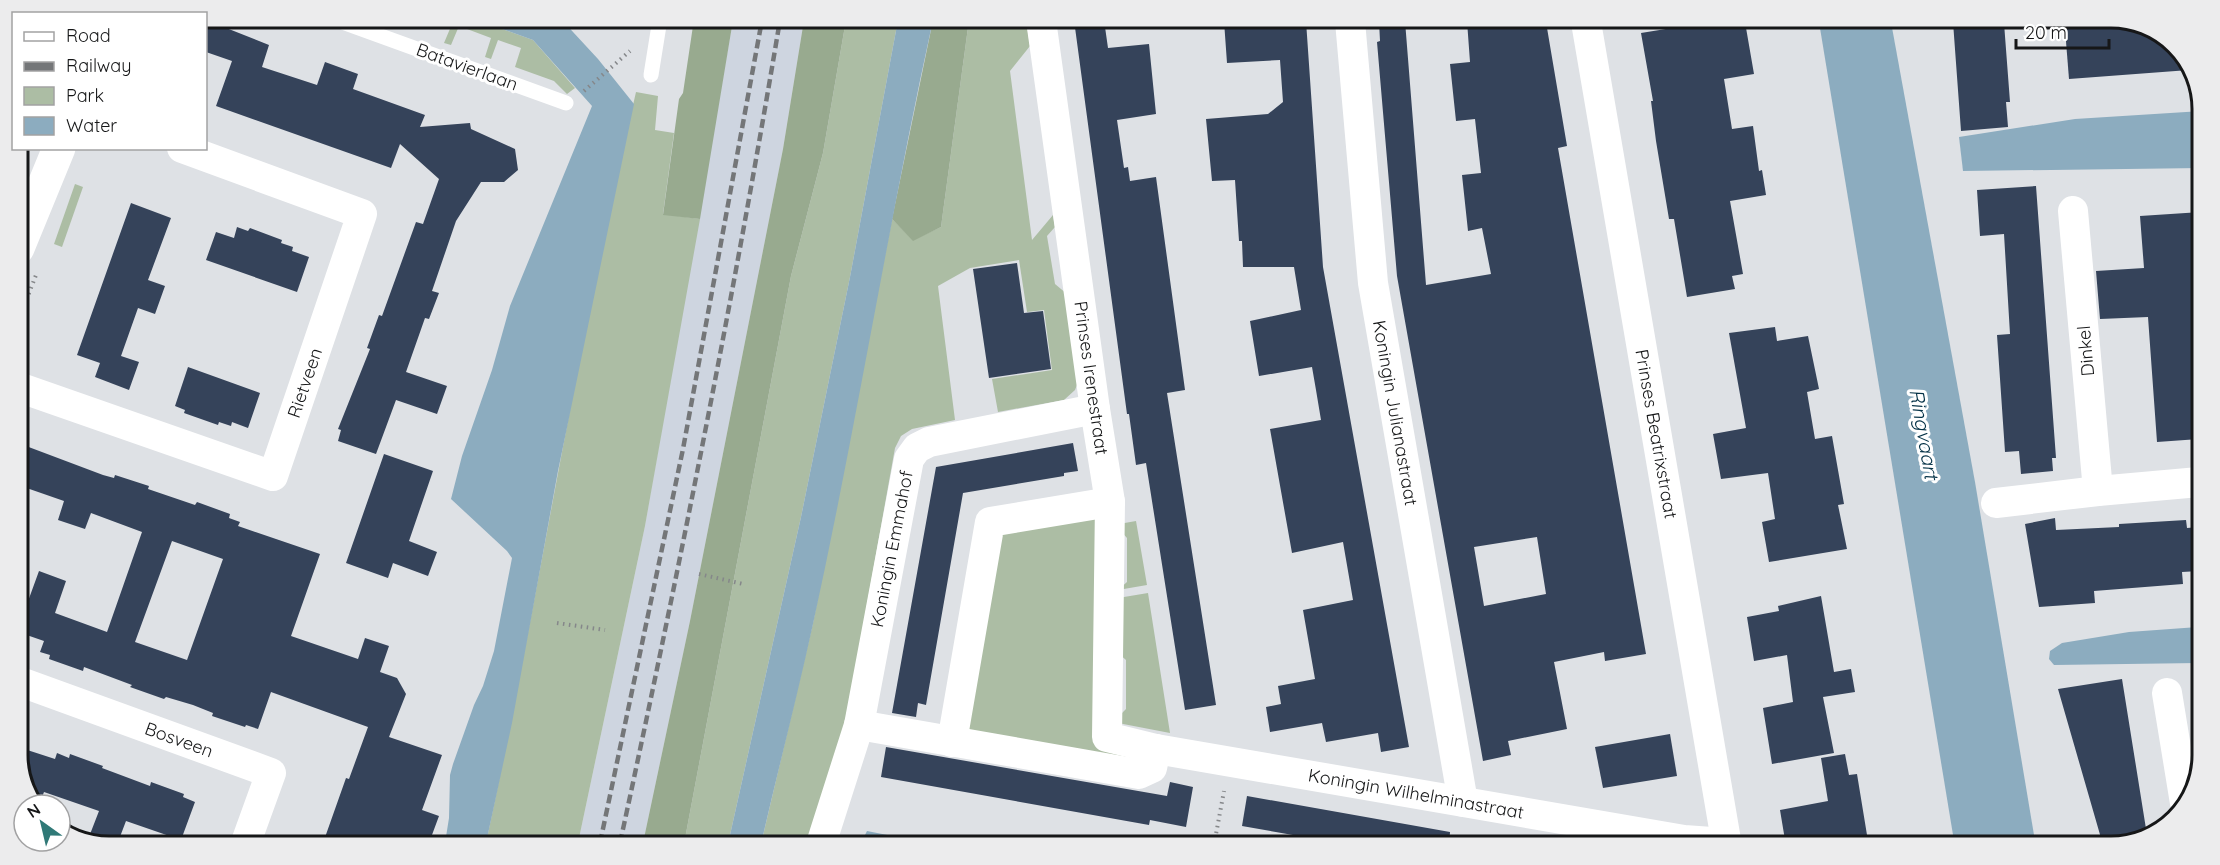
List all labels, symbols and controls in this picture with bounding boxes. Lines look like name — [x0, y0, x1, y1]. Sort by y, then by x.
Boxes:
legend — [12, 12, 207, 150]
scale bar — [2016, 12, 2109, 50]
text: 20 m — [2025, 21, 2067, 44]
text: Road — [66, 24, 111, 47]
street label: Batavierlaan — [413, 38, 521, 96]
text: Railway — [66, 54, 132, 77]
text: Park — [66, 84, 104, 107]
text: Water — [66, 114, 117, 137]
street label: Prinses Irenestraat — [1069, 300, 1114, 456]
street label: Koningin Julianastraat — [1368, 318, 1423, 507]
street label: Dinkel — [2072, 325, 2099, 377]
street label: Rietveen — [282, 345, 327, 421]
street label: Prinses Beatrixstraat — [1630, 347, 1683, 520]
water label: Ringvaart — [1904, 387, 1945, 483]
street label: Koningin Emmahof — [865, 468, 918, 629]
street label: Bosveen — [142, 717, 217, 763]
street label: Koningin Wilhelminastraat — [1306, 763, 1526, 824]
north arrow — [12, 793, 72, 853]
text: N — [23, 799, 44, 822]

